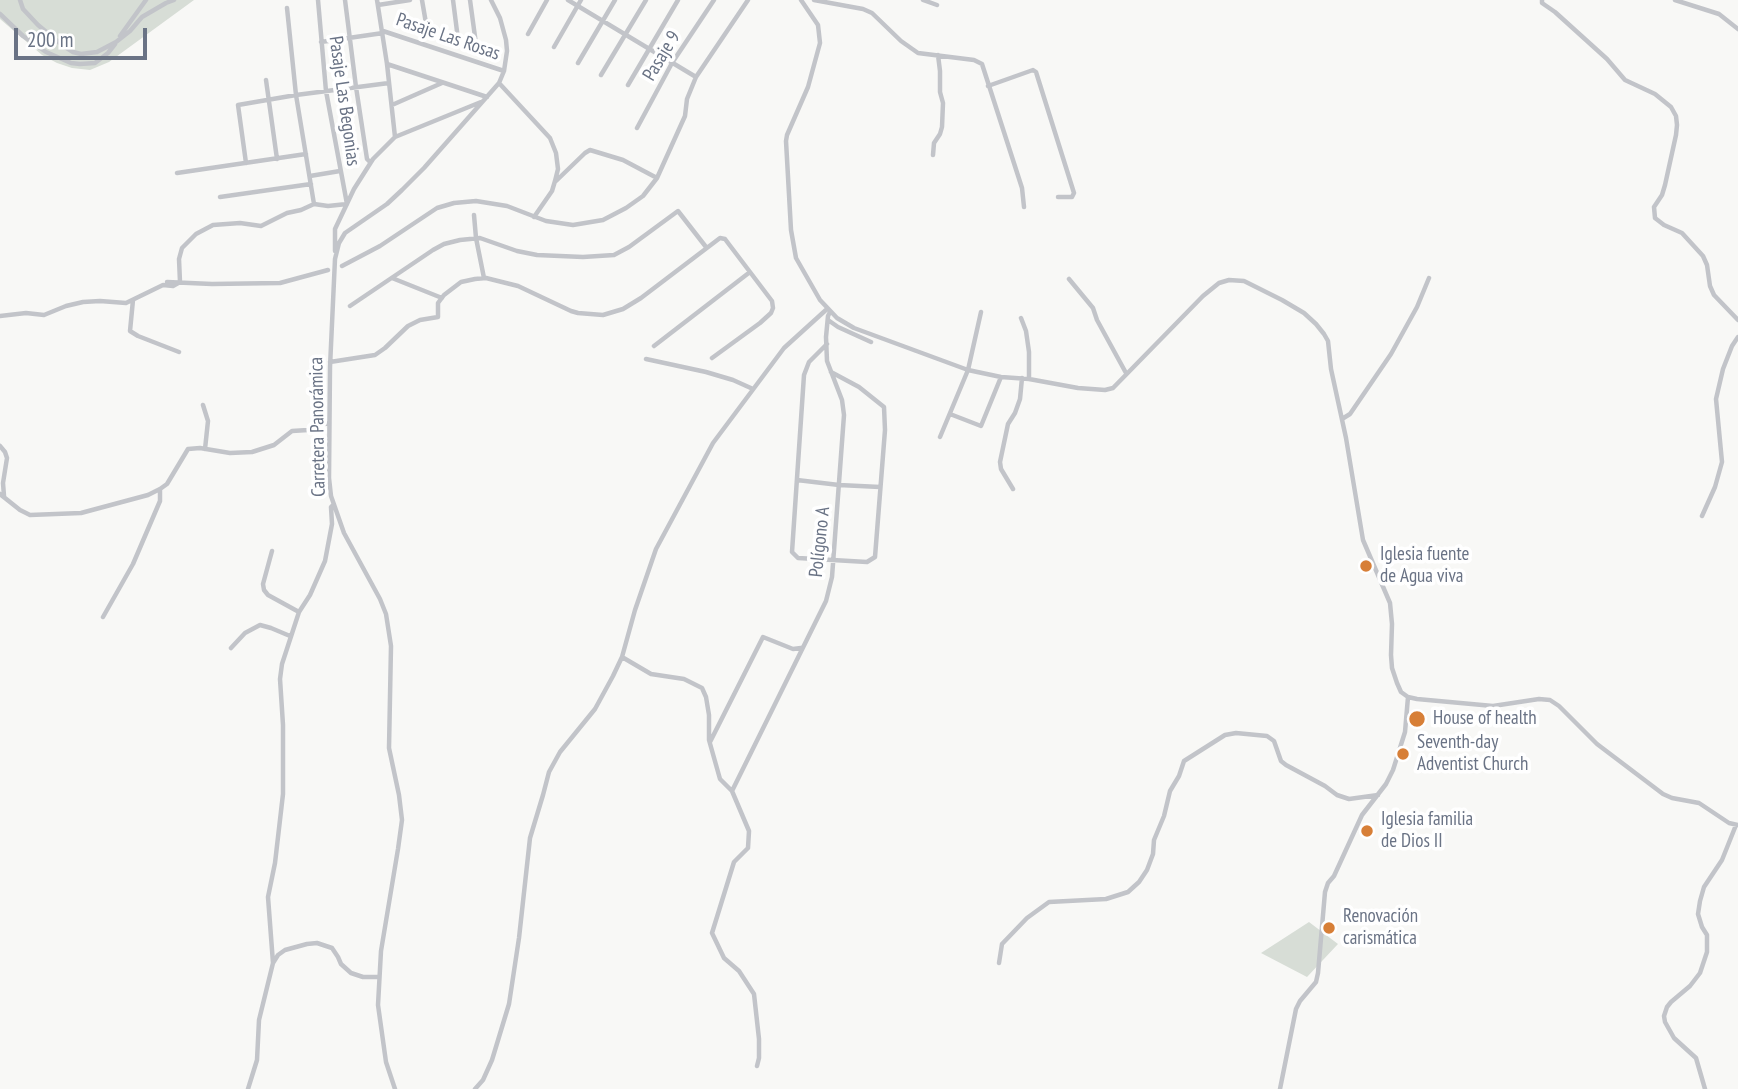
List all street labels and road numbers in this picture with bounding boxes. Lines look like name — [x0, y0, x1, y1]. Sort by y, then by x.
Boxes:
street label: Pasaje Las Rosas — [393, 9, 503, 65]
street label: Pasaje 9 — [638, 27, 686, 85]
street label: Pasaje Las Begonias — [324, 35, 364, 167]
street label: Carretera Panorámica — [305, 357, 331, 497]
street label: Polígono A — [805, 506, 835, 578]

